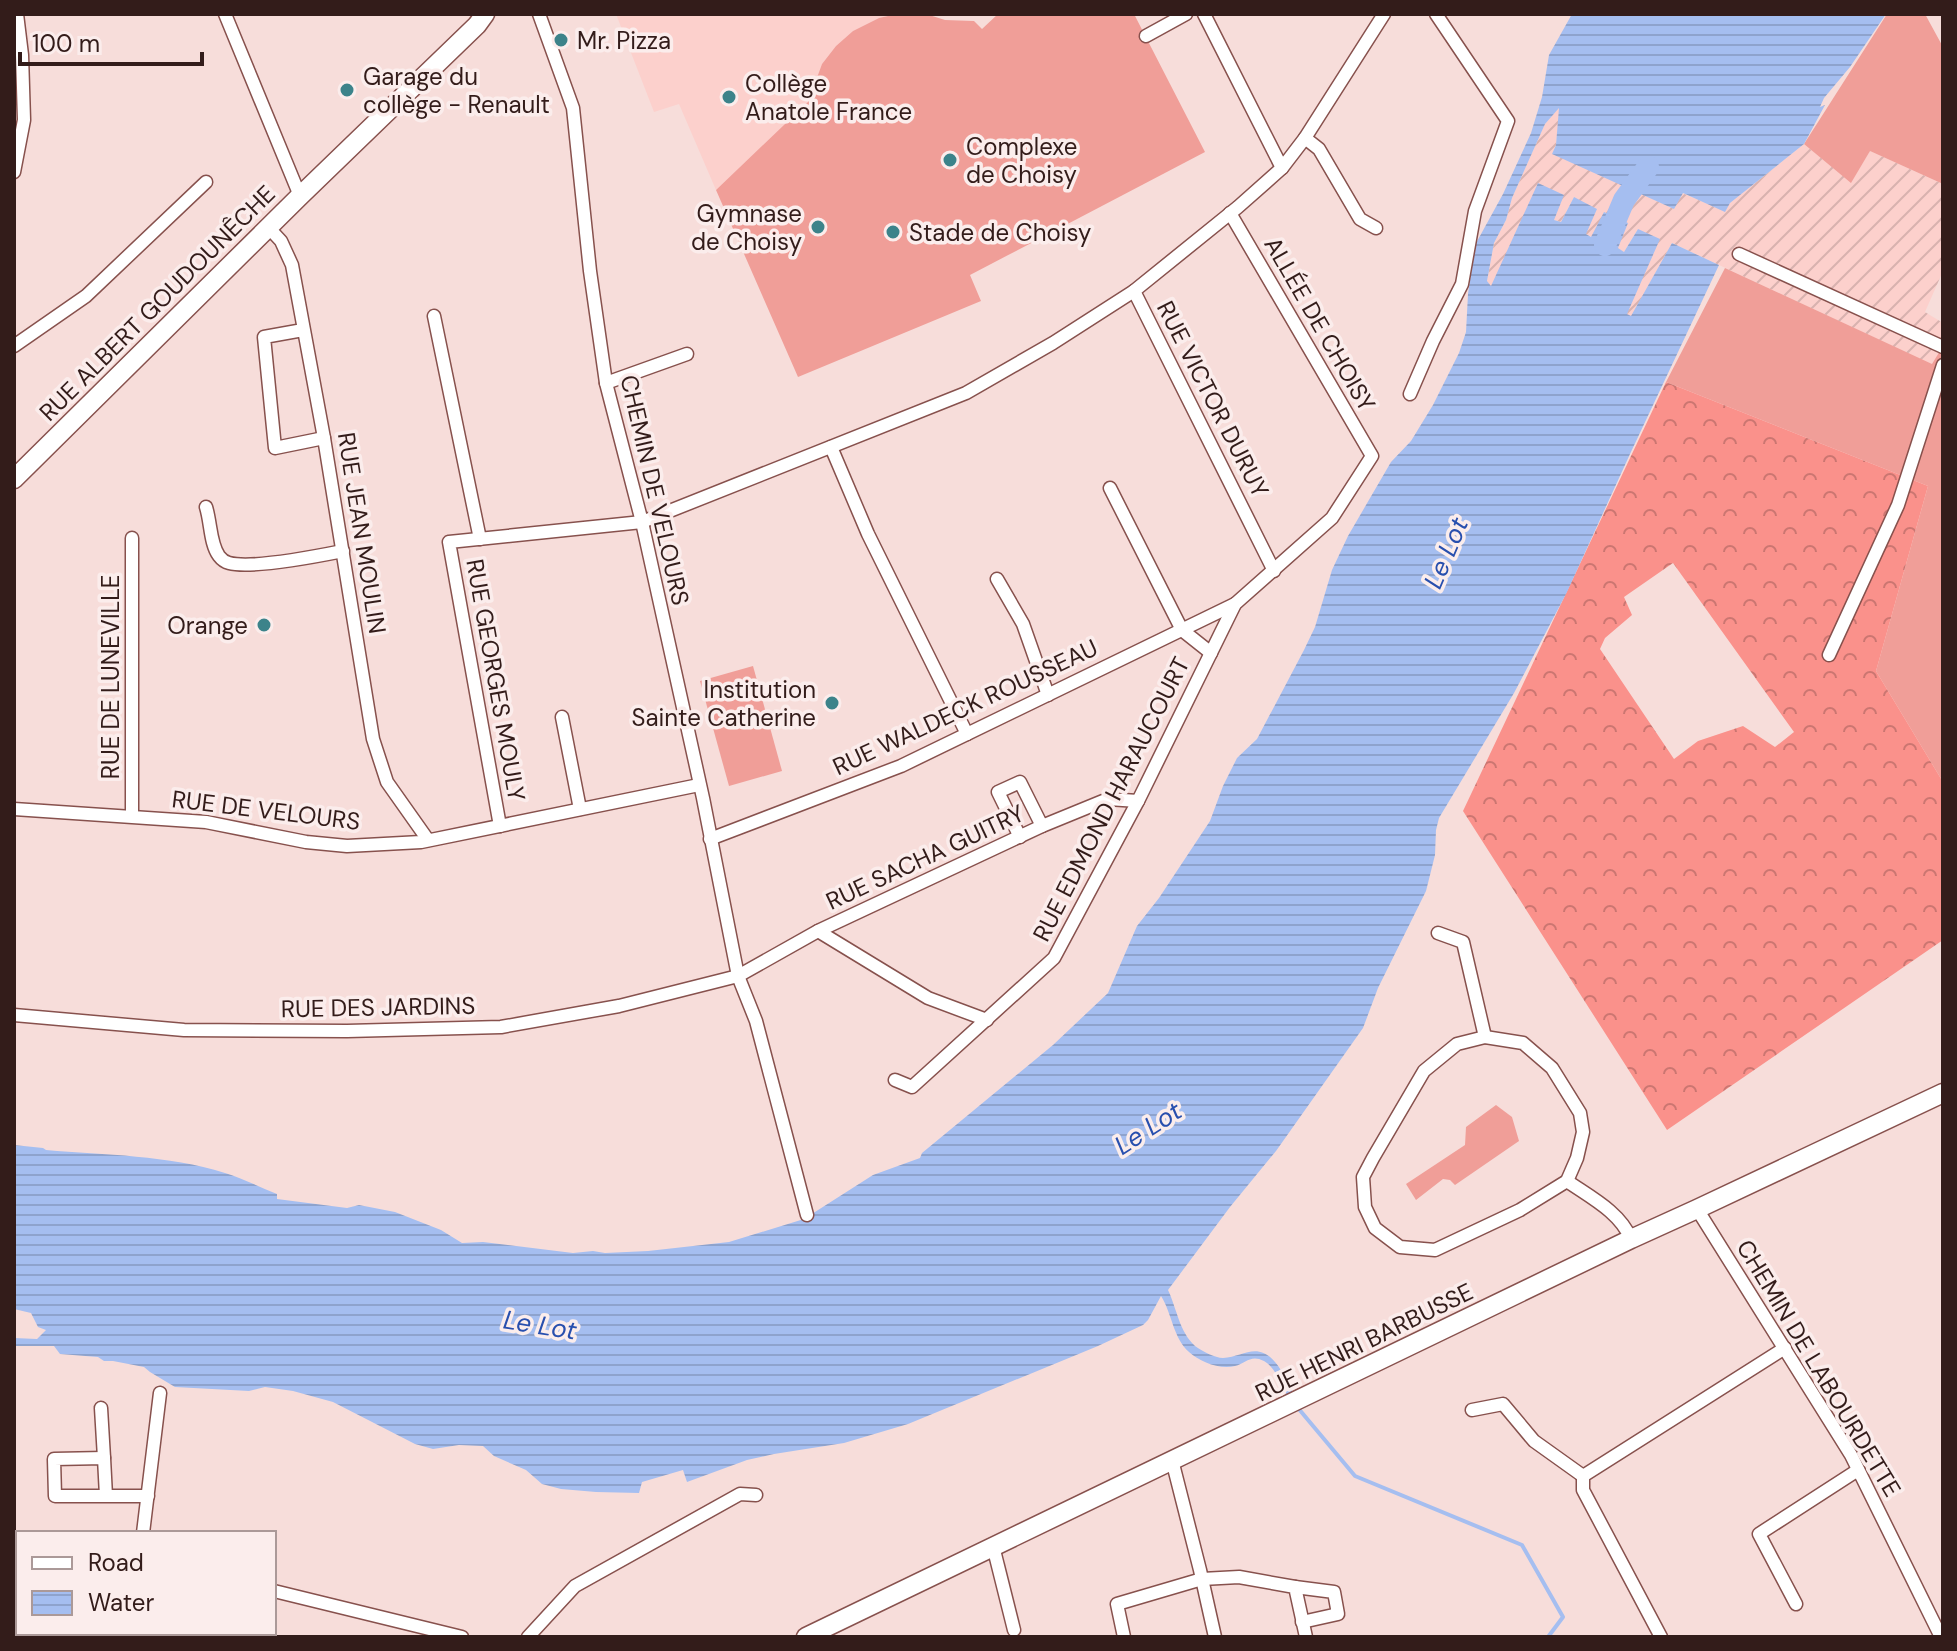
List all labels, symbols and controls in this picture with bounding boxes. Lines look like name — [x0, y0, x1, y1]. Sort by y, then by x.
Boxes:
scale bar — [20, 16, 202, 66]
place label: Mr. Pizza — [577, 25, 671, 56]
text: 100 m — [32, 28, 100, 59]
marker: Mr. Pizza — [552, 31, 570, 49]
place label: Garage du collège - Renault — [363, 61, 550, 120]
place label: Collège Anatole France — [745, 68, 912, 127]
marker: Garage du collège - Renault — [338, 81, 356, 99]
marker: Collège Anatole France — [720, 88, 738, 106]
place label: Complexe de Choisy — [966, 131, 1077, 190]
marker: Complexe de Choisy — [941, 151, 959, 169]
street label: RUE ALBERT GOUDOUNÊCHE — [32, 178, 282, 428]
place label: Gymnase de Choisy — [691, 198, 802, 257]
place label: Stade de Choisy — [909, 217, 1091, 248]
marker: Gymnase de Choisy — [809, 218, 827, 236]
marker: Stade de Choisy — [884, 223, 902, 241]
street label: ALLÉE DE CHOISY — [1258, 231, 1382, 417]
street label: RUE VICTOR DURUY — [1150, 296, 1276, 502]
street label: CHEMIN DE VELOURS — [613, 372, 697, 608]
street label: RUE JEAN MOULIN — [331, 430, 393, 636]
water label: Le Lot — [1416, 512, 1476, 594]
street label: RUE GEORGES MOULY — [459, 557, 533, 804]
street label: RUE DE LUNEVILLE — [95, 575, 126, 779]
place label: Orange — [167, 610, 248, 641]
marker: Orange — [255, 616, 273, 634]
street label: RUE WALDECK ROUSSEAU — [828, 632, 1102, 782]
street label: RUE EDMOND HARAUCOURT — [1026, 652, 1196, 946]
place label: Institution Sainte Catherine — [632, 674, 816, 733]
marker: Institution Sainte Catherine — [823, 694, 841, 712]
street label: RUE DE VELOURS — [170, 783, 362, 837]
street label: RUE SACHA GUITRY — [821, 797, 1029, 917]
street label: RUE DES JARDINS — [281, 990, 475, 1024]
water label: Le Lot — [1108, 1093, 1189, 1162]
street label: CHEMIN DE LABOURDETTE — [1730, 1234, 1908, 1502]
street label: RUE HENRI BARBUSSE — [1250, 1276, 1478, 1408]
water label: Le Lot — [501, 1302, 580, 1348]
legend — [16, 1531, 276, 1635]
text: Road — [88, 1547, 144, 1578]
text: Water — [88, 1587, 154, 1618]

